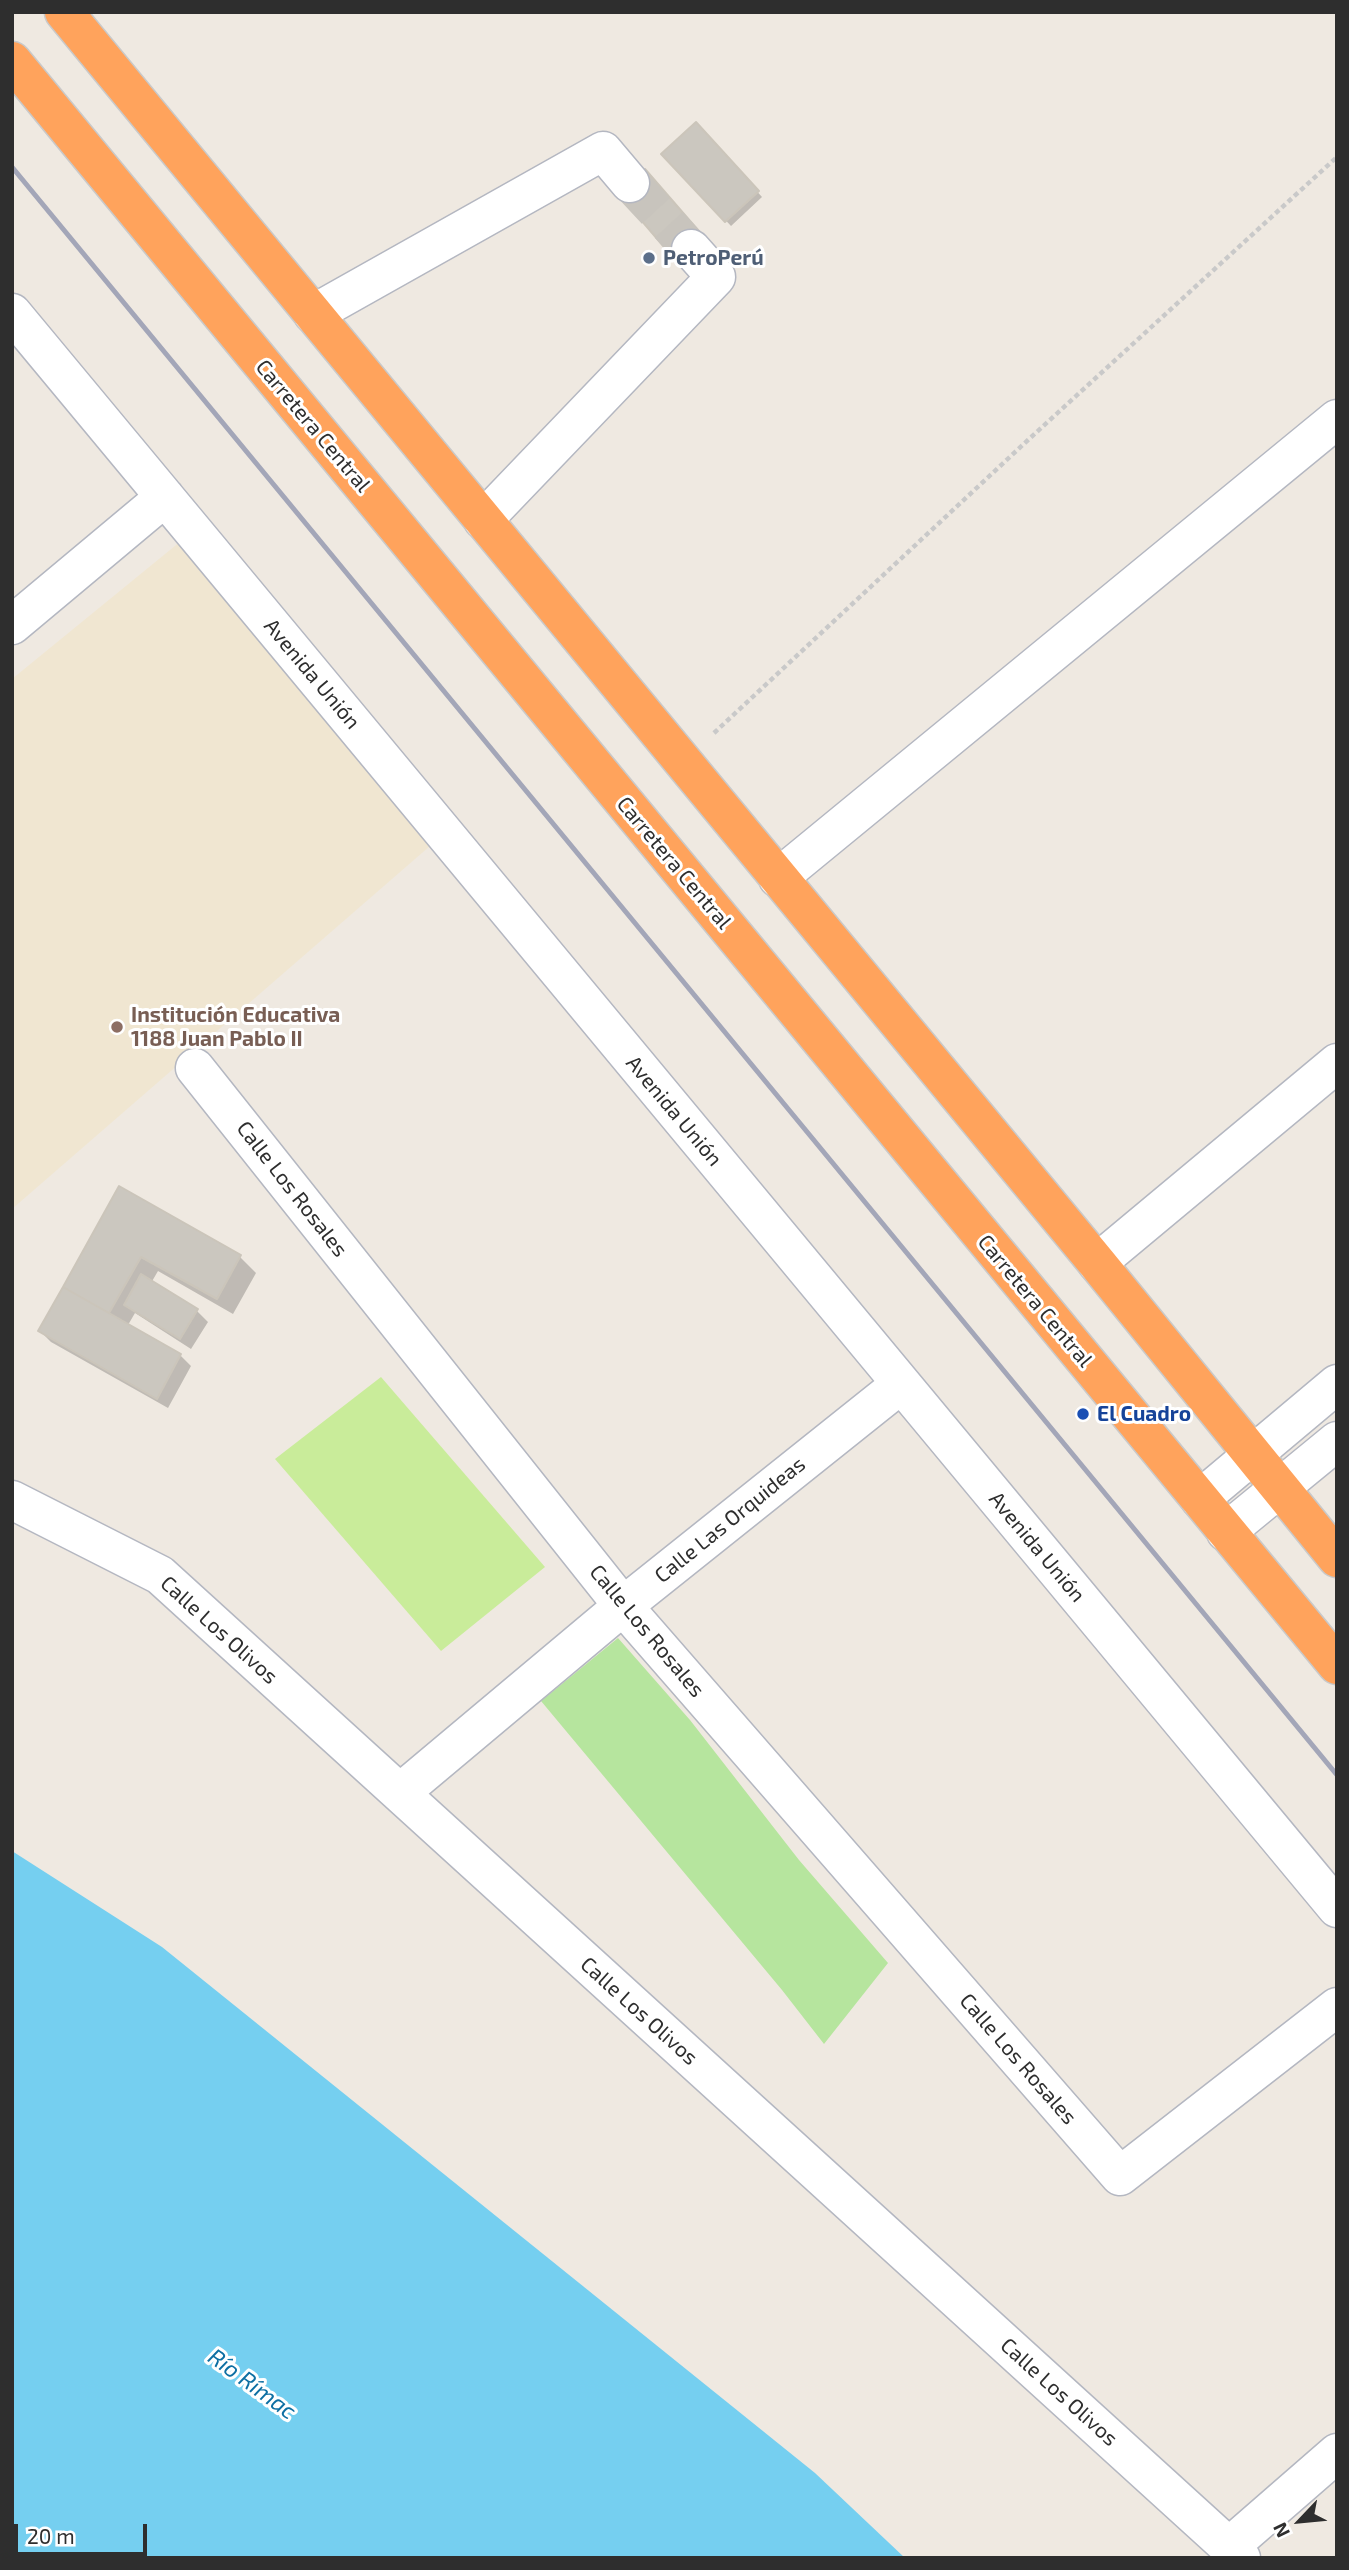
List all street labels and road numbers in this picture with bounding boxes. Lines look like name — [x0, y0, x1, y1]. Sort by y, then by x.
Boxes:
street label: Carretera Central — [250, 355, 376, 497]
street label: Avenida Unión — [259, 614, 365, 734]
street label: Carretera Central — [611, 792, 737, 934]
street label: Avenida Unión — [621, 1051, 727, 1171]
street label: Calle Los Rosales — [231, 1116, 353, 1262]
street label: Carretera Central — [972, 1230, 1098, 1372]
street label: Calle Las Orquideas — [650, 1452, 810, 1588]
street label: Avenida Unión — [984, 1487, 1090, 1607]
street label: Calle Los Rosales — [584, 1560, 710, 1702]
street label: Calle Los Olivos — [155, 1571, 283, 1689]
street label: Calle Los Olivos — [575, 1952, 703, 2070]
street label: Calle Los Rosales — [954, 1988, 1082, 2130]
street label: Calle Los Olivos — [995, 2333, 1123, 2451]

